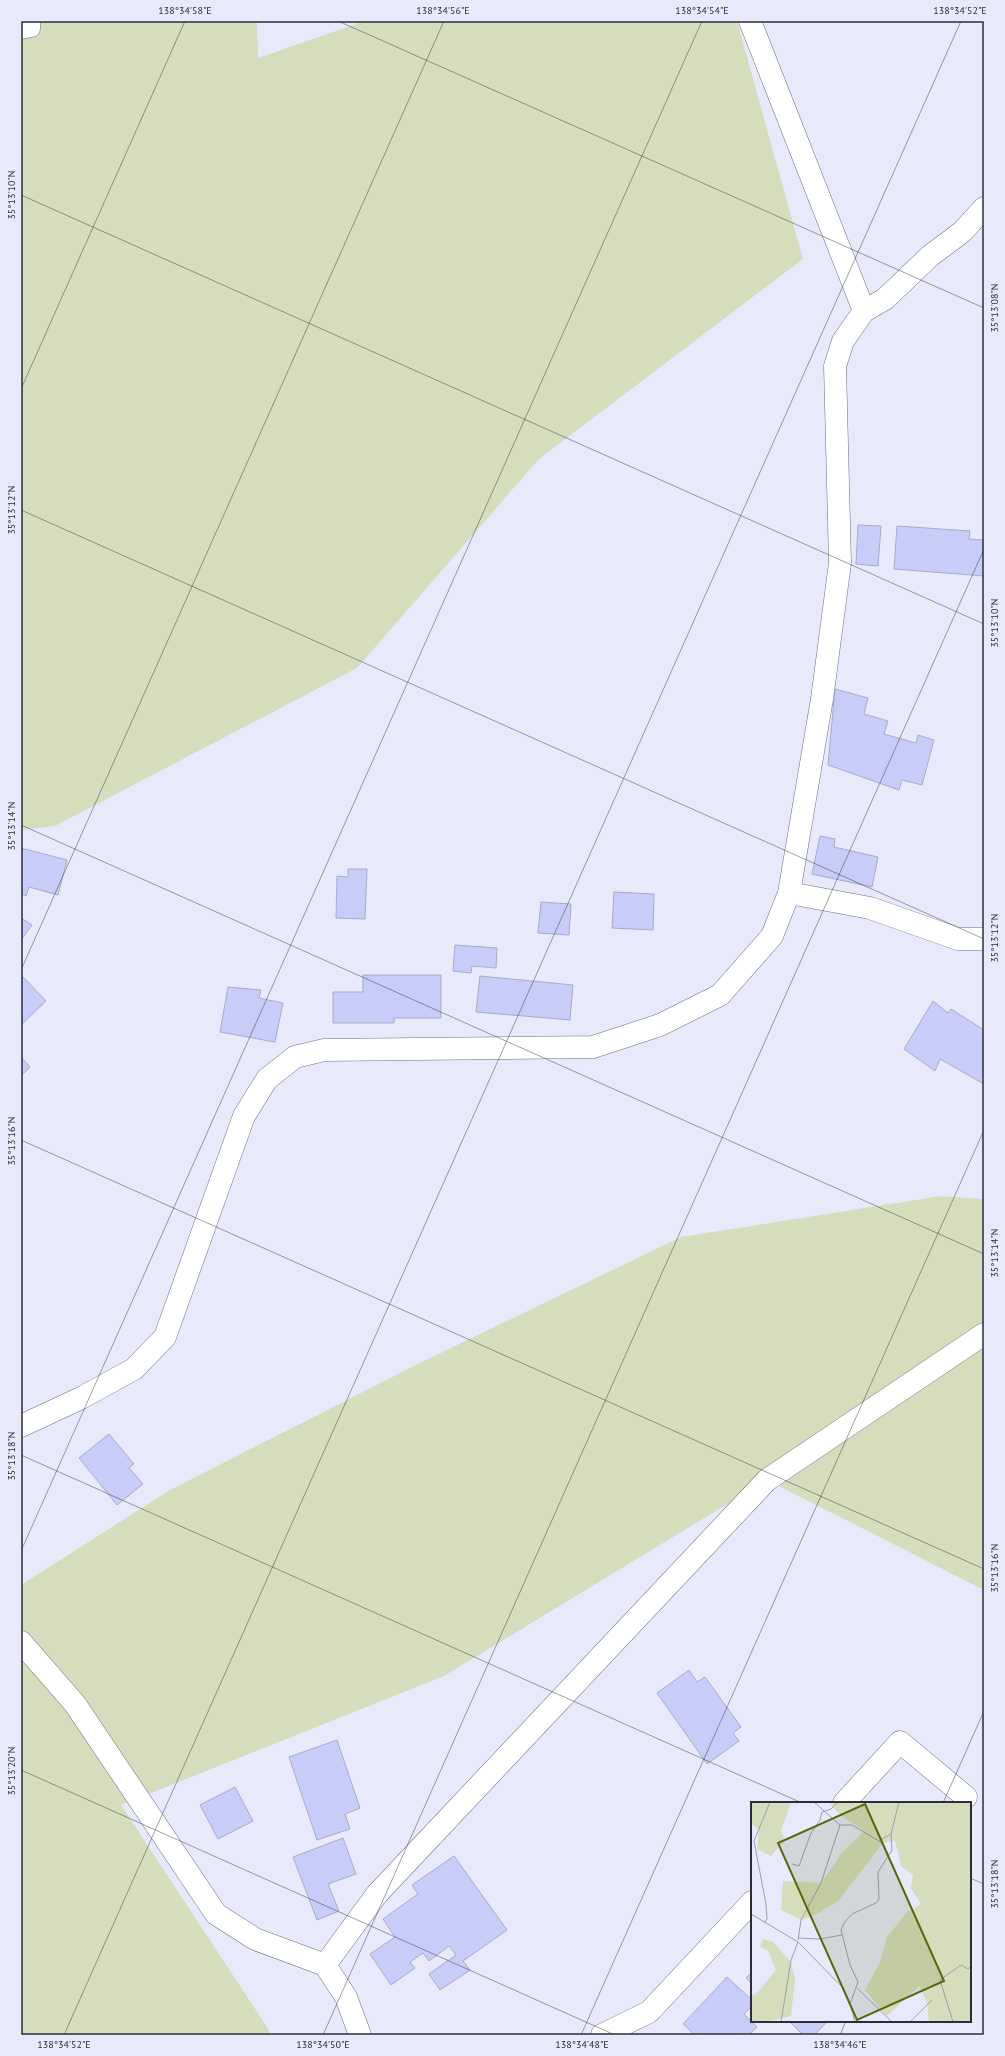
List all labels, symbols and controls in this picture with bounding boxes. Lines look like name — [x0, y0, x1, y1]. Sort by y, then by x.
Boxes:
text: 138°34'58"E — [158, 4, 212, 17]
text: 138°34'56"E — [416, 4, 470, 17]
text: 138°34'54"E — [675, 4, 729, 17]
text: 138°34'52"E — [933, 4, 987, 17]
text: 35°13'10"N — [5, 170, 18, 220]
text: 35°13'08"N — [988, 283, 1001, 333]
text: 35°13'12"N — [5, 485, 18, 535]
text: 35°13'10"N — [988, 598, 1001, 648]
text: 35°13'14"N — [5, 801, 18, 851]
text: 35°13'12"N — [988, 913, 1001, 963]
text: 35°13'16"N — [5, 1116, 18, 1166]
text: 35°13'14"N — [988, 1228, 1001, 1278]
text: 35°13'18"N — [5, 1431, 18, 1481]
text: 35°13'16"N — [988, 1543, 1001, 1593]
text: 35°13'20"N — [5, 1746, 18, 1796]
inset map — [751, 1802, 971, 2022]
text: 35°13'18"N — [988, 1859, 1001, 1909]
text: 138°34'52"E — [37, 2038, 91, 2051]
text: 138°34'50"E — [296, 2038, 350, 2051]
text: 138°34'48"E — [555, 2038, 609, 2051]
text: 138°34'46"E — [813, 2038, 867, 2051]

